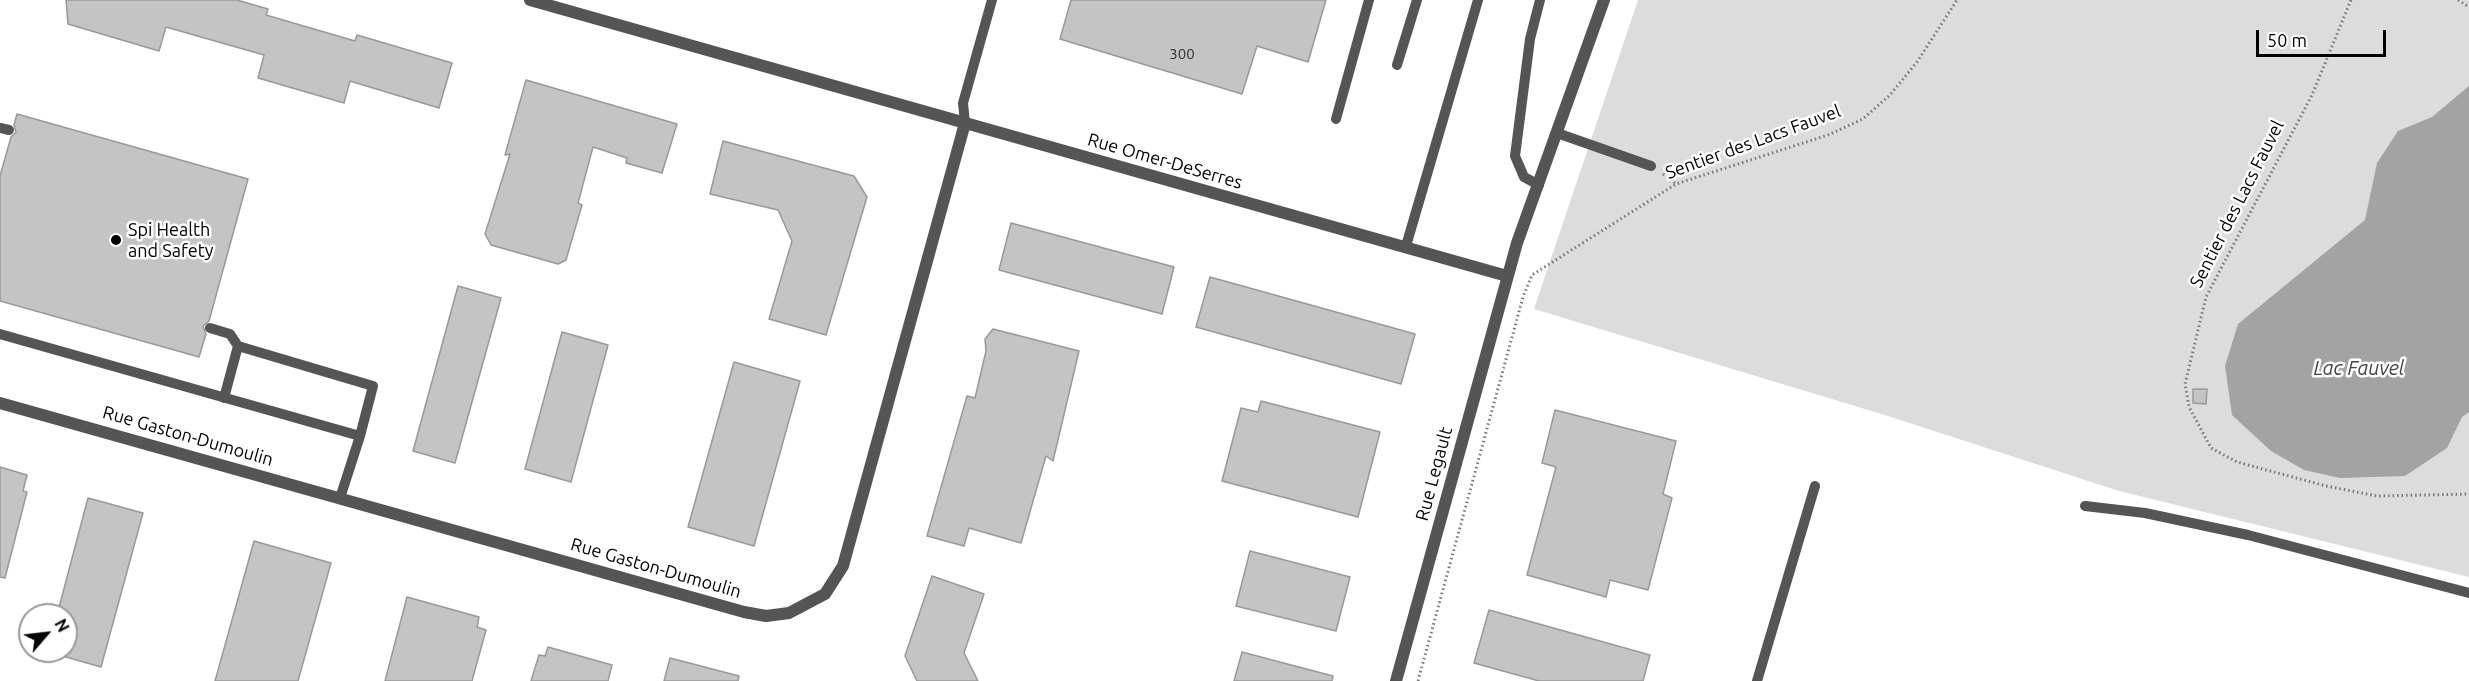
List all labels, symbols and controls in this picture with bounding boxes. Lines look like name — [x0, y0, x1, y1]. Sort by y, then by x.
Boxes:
scale bar — [2259, 18, 2390, 56]
text: 50 m — [2267, 30, 2307, 50]
house number: 300 — [1169, 45, 1195, 63]
street label: Sentier des Lacs Fauvel — [1662, 100, 1844, 184]
street label: Sentier des Lacs Fauvel — [2185, 117, 2289, 291]
street label: Rue Omer-DeSerres — [1085, 129, 1245, 193]
place label: Spi Health and Safety — [128, 219, 213, 262]
marker: Spi Health and Safety — [109, 233, 123, 247]
water label: Lac Fauvel — [2314, 356, 2404, 380]
street label: Rue Gaston-Dumoulin — [100, 401, 276, 471]
street label: Rue Legault — [1411, 425, 1457, 523]
street label: Rue Gaston-Dumoulin — [568, 533, 744, 603]
north arrow — [18, 603, 78, 663]
text: N — [51, 616, 73, 635]

